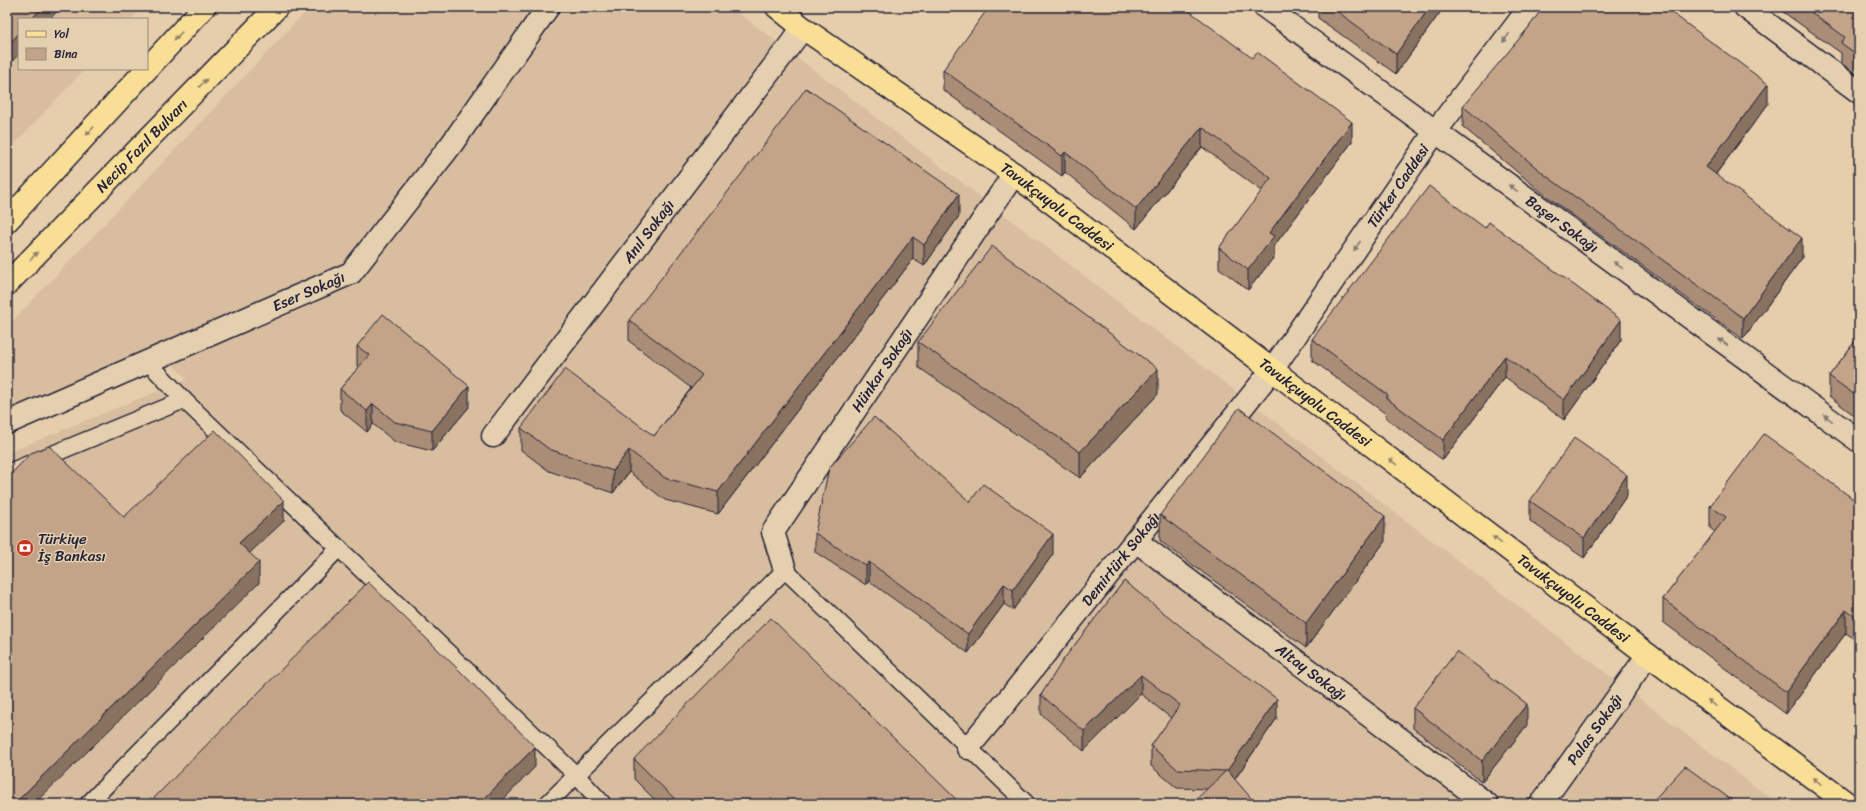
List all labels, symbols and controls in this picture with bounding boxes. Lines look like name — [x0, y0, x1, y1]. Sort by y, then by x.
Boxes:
legend — [18, 18, 148, 70]
text: Yol — [54, 23, 69, 45]
one-way arrow — [173, 31, 182, 41]
one-way arrow — [1502, 33, 1510, 44]
text: Bina — [54, 43, 78, 65]
one-way arrow — [198, 78, 208, 88]
street label: Necip Fazıl Bulvarı — [89, 93, 194, 199]
one-way arrow — [86, 127, 95, 136]
street label: Türker Caddesi — [1360, 138, 1437, 233]
street label: Tavukçuyolu Caddesi — [995, 155, 1120, 259]
one-way arrow — [1507, 184, 1518, 192]
street label: Başer Sokağı — [1520, 188, 1604, 260]
street label: Anıl Sokağı — [615, 194, 681, 270]
one-way arrow — [1353, 241, 1361, 251]
one-way arrow — [29, 251, 39, 261]
one-way arrow — [1612, 261, 1623, 269]
street label: Eser Sokağı — [268, 264, 349, 319]
street label: Hünkar Sokağı — [844, 323, 920, 417]
one-way arrow — [1717, 337, 1728, 346]
street label: Tavukçuyolu Caddesi — [1253, 351, 1378, 454]
one-way arrow — [1822, 414, 1833, 422]
one-way arrow — [1388, 458, 1399, 466]
street label: Demirtürk Sokağı — [1075, 506, 1167, 612]
place label: Türkiye İş Bankası — [37, 526, 106, 569]
one-way arrow — [1491, 536, 1502, 545]
bank icon: Türkiye İş Bankası — [15, 538, 35, 558]
street label: Tavukçuyolu Caddesi — [1511, 547, 1636, 650]
street label: Altay Sokağı — [1269, 636, 1353, 708]
street label: Palas Sokağı — [1560, 688, 1630, 771]
one-way arrow — [1707, 699, 1718, 707]
one-way arrow — [1811, 777, 1822, 785]

